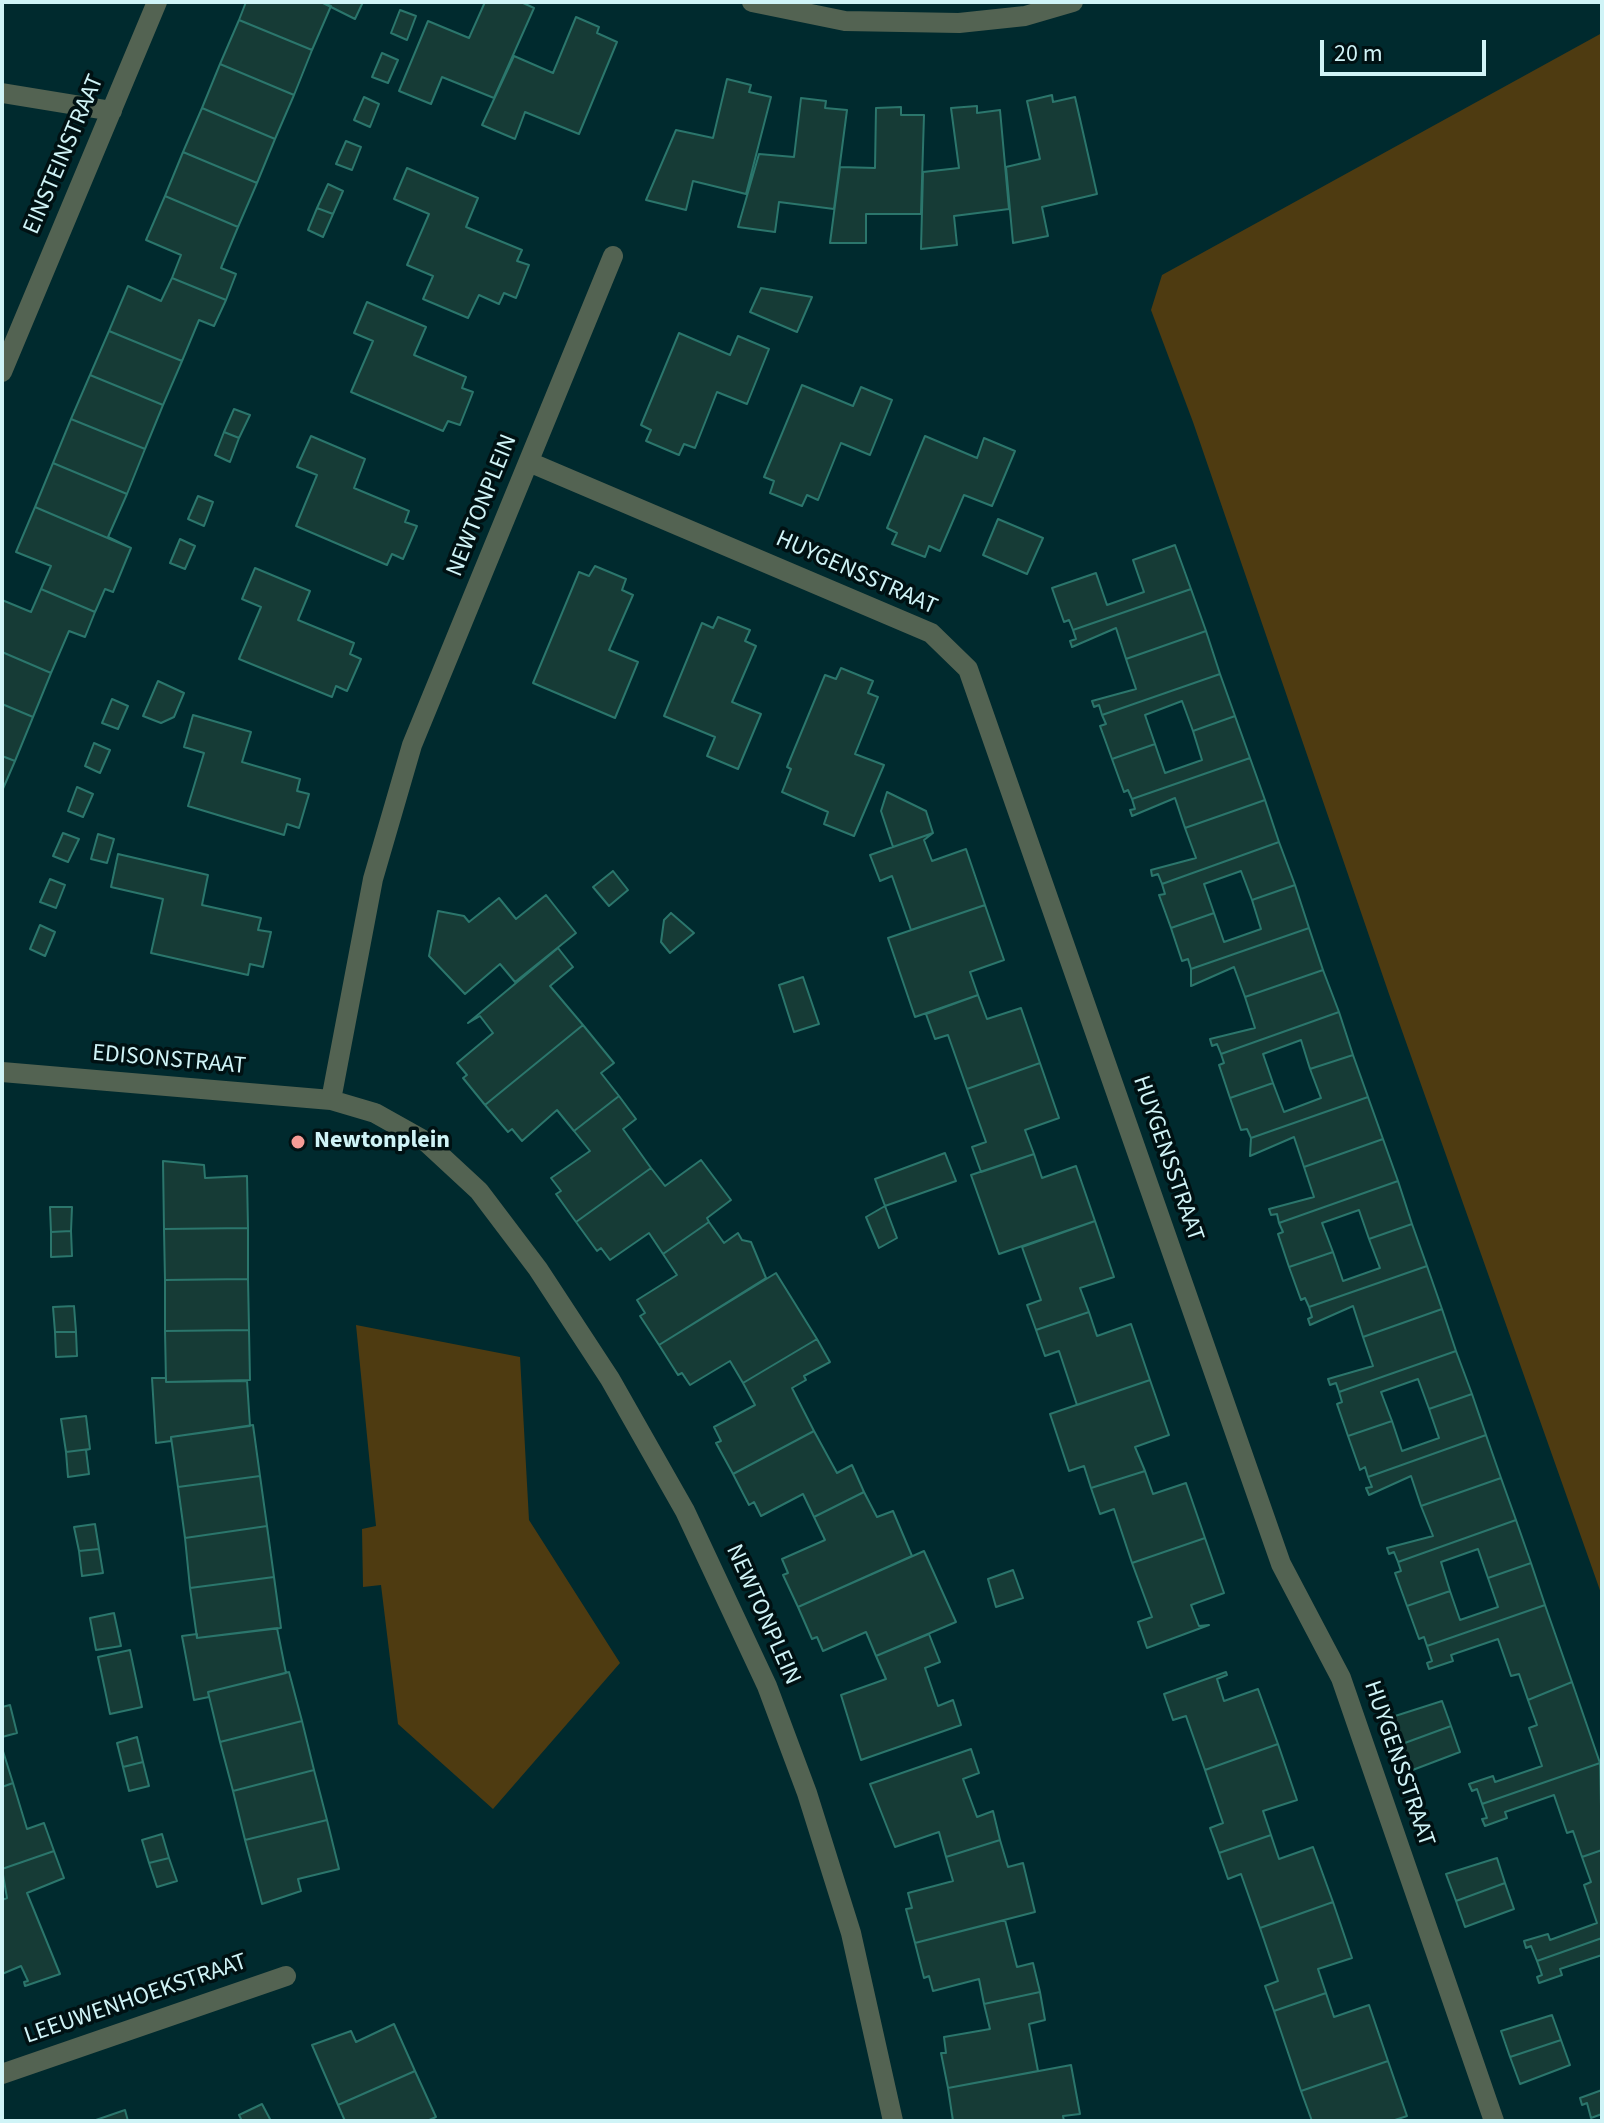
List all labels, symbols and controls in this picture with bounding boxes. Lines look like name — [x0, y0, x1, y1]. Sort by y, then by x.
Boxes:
scale bar — [1324, 24, 1490, 74]
text: 20 m — [1334, 36, 1383, 71]
street label: EINSTEINSTRAAT — [18, 71, 112, 239]
street label: NEWTONPLEIN — [441, 431, 525, 581]
street label: HUYGENSSTRAAT — [771, 526, 941, 622]
street label: EDISONSTRAAT — [91, 1040, 247, 1082]
street label: HUYGENSSTRAAT — [1125, 1072, 1209, 1246]
place label: Newtonplein — [314, 1128, 450, 1156]
marker: Newtonplein — [289, 1133, 307, 1151]
street label: NEWTONPLEIN — [718, 1540, 806, 1690]
street label: HUYGENSSTRAAT — [1356, 1677, 1440, 1851]
street label: LEEUWENHOEKSTRAAT — [21, 1948, 251, 2052]

